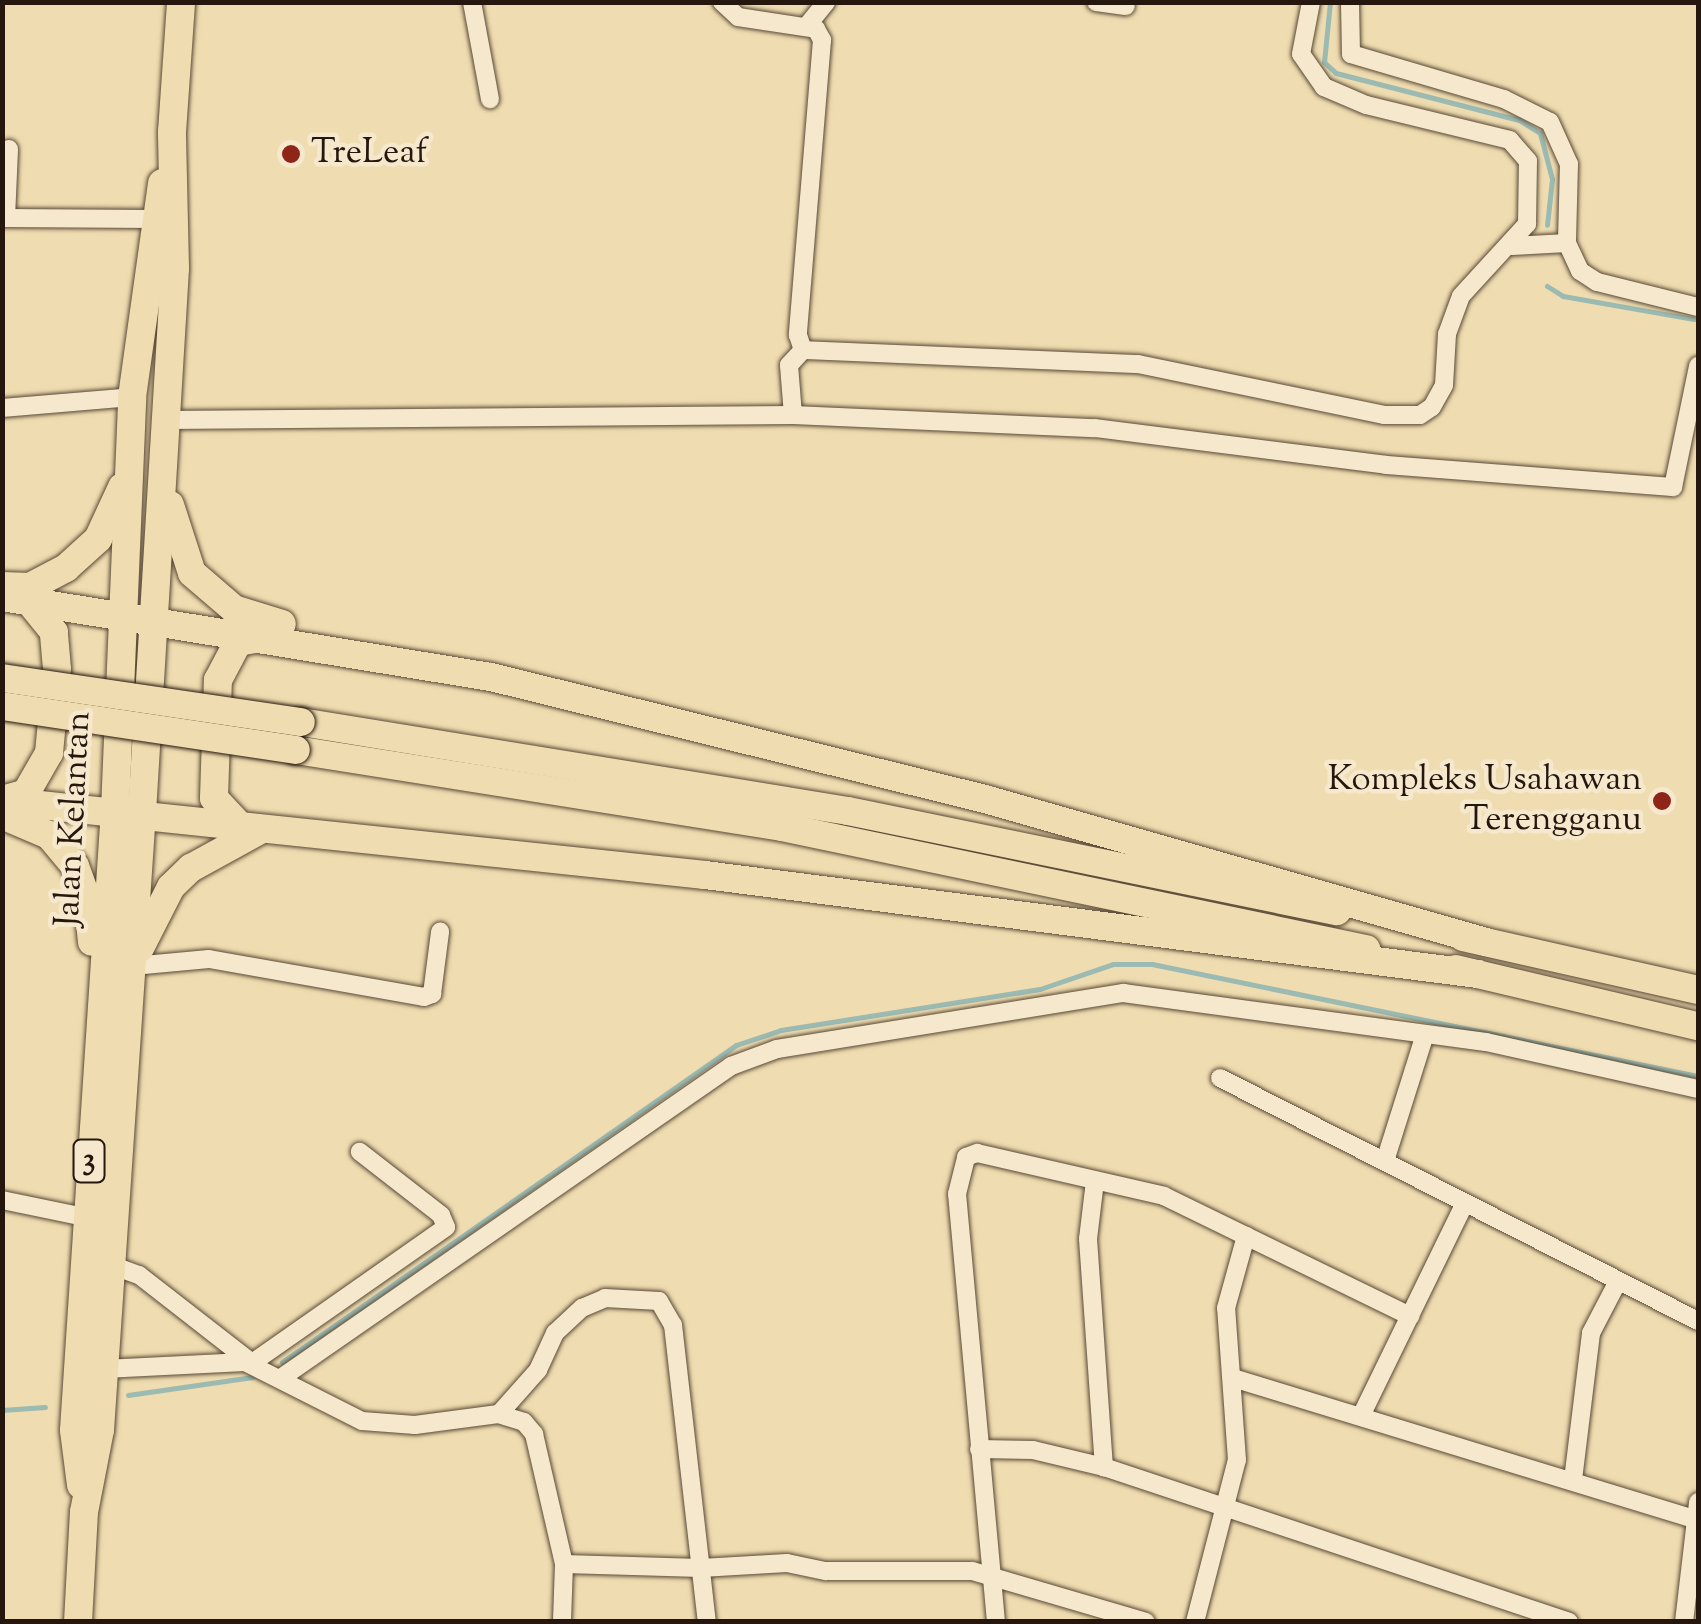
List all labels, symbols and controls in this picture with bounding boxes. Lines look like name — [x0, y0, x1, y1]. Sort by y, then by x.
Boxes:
place label: TreLeaf — [311, 133, 428, 175]
marker: TreLeaf — [280, 143, 302, 165]
street label: Jalan Kelantan — [48, 710, 102, 928]
place label: Kompleks Usahawan Terengganu — [1328, 760, 1642, 842]
marker: Kompleks Usahawan Terengganu — [1651, 790, 1673, 812]
road number: 3 — [72, 1134, 106, 1188]

